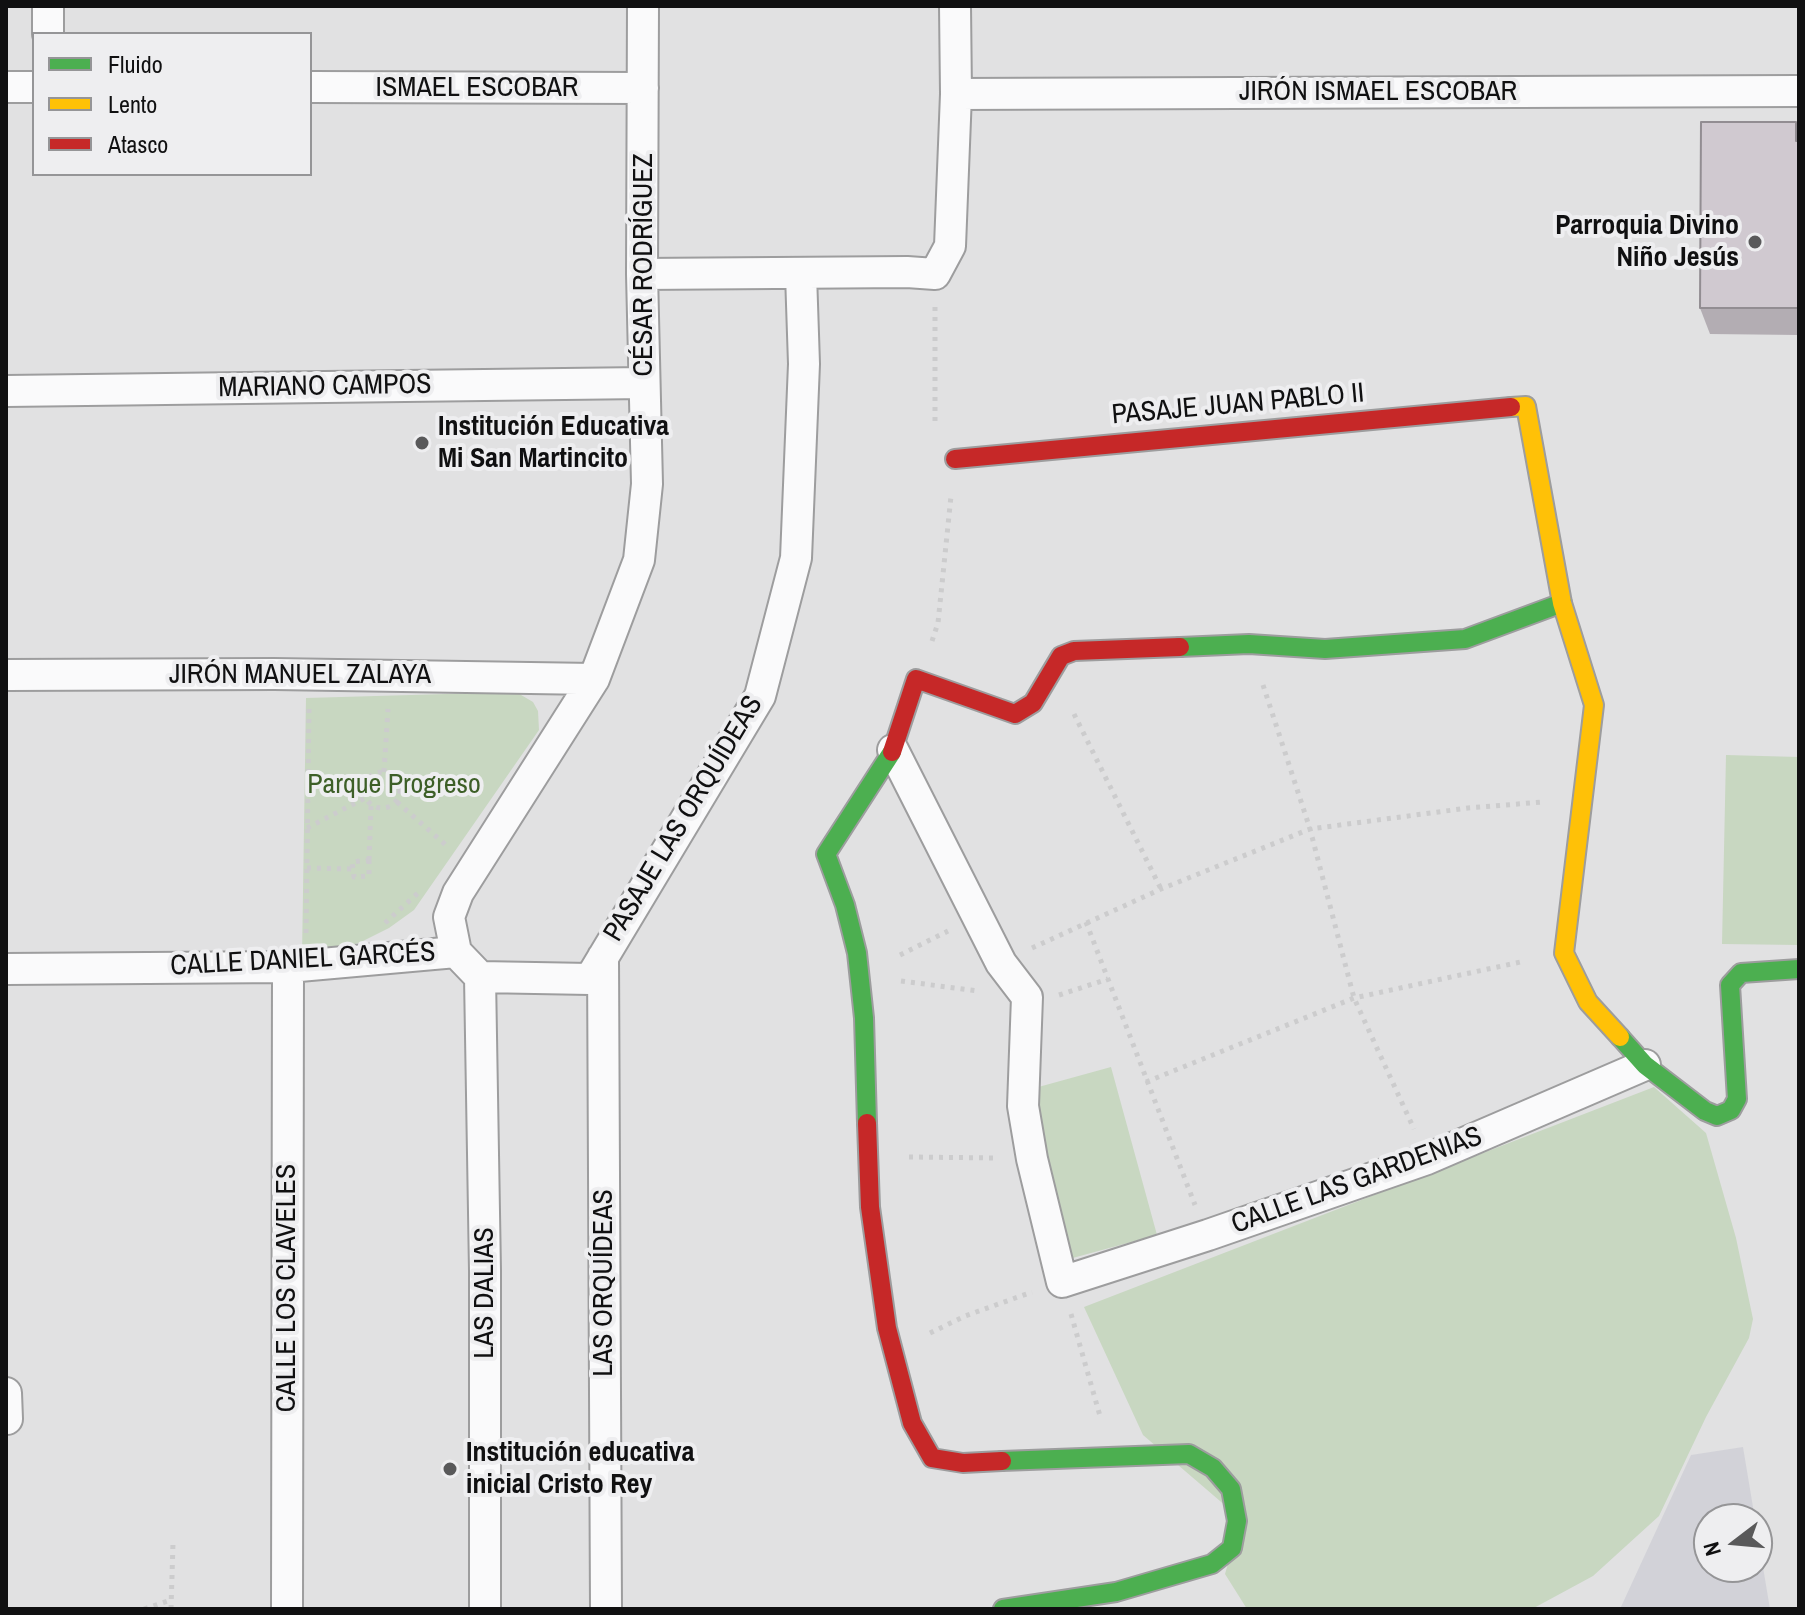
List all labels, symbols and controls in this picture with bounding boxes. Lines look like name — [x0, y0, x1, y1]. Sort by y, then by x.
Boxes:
legend — [32, 32, 312, 176]
text: Fluido — [108, 48, 163, 80]
street label: ISMAEL ESCOBAR — [376, 71, 578, 105]
street label: JIRÓN ISMAEL ESCOBAR — [1239, 75, 1517, 109]
text: Lento — [108, 88, 157, 120]
text: Atasco — [108, 128, 168, 160]
street label: CÉSAR RODRÍGUEZ — [627, 153, 661, 377]
place label: Parroquia Divino Niño Jesús — [1555, 209, 1739, 275]
marker: Parroquia Divino Niño Jesús — [1746, 233, 1764, 251]
street label: MARIANO CAMPOS — [218, 368, 432, 406]
street label: PASAJE JUAN PABLO II — [1110, 377, 1366, 433]
place label: Institución Educativa Mi San Martincito — [438, 410, 669, 476]
marker: Institución Educativa Mi San Martincito — [413, 434, 431, 452]
street label: JIRÓN MANUEL ZALAYA — [169, 658, 431, 692]
street label: PASAJE LAS ORQUÍDEAS — [597, 690, 771, 948]
park label: Parque Progreso — [307, 768, 481, 802]
street label: CALLE DANIEL GARCÉS — [170, 936, 436, 984]
street label: CALLE LAS GARDENIAS — [1227, 1120, 1487, 1242]
street label: CALLE LOS CLAVELES — [270, 1164, 304, 1412]
street label: LAS ORQUÍDEAS — [587, 1189, 621, 1377]
street label: LAS DALIAS — [468, 1227, 502, 1359]
place label: Institución educativa inicial Cristo Rey — [466, 1436, 694, 1502]
marker: Institución educativa inicial Cristo Rey — [441, 1460, 459, 1478]
north arrow — [1693, 1503, 1773, 1583]
text: N — [1696, 1539, 1728, 1559]

